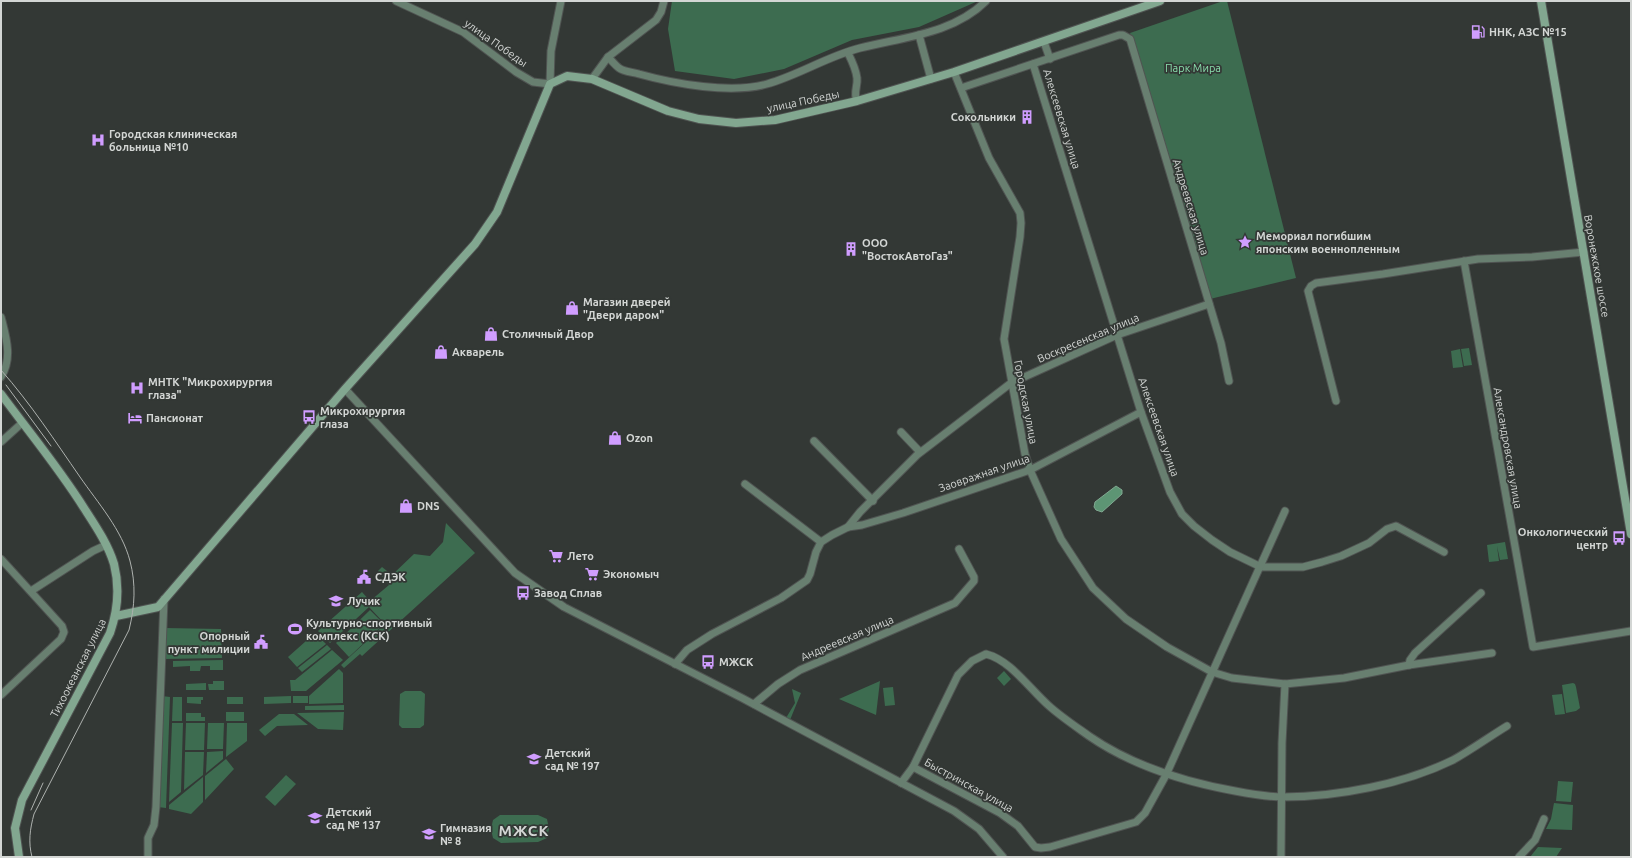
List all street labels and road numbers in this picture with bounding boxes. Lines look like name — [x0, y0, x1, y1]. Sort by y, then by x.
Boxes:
street label: улица Победы — [462, 17, 530, 69]
street label: Алексеевская улица — [1041, 68, 1083, 170]
street label: улица Победы — [766, 87, 840, 115]
street label: Андреевская улица — [1171, 158, 1211, 256]
street label: Воронежское шоссе — [1582, 214, 1612, 318]
street label: Воскресенская улица — [1035, 311, 1141, 365]
street label: Городская улица — [1012, 359, 1040, 445]
street label: Алексеевская улица — [1136, 376, 1182, 478]
street label: Александровская улица — [1491, 386, 1525, 510]
street label: Заовражная улица — [937, 452, 1031, 494]
street label: Андреевская улица — [799, 613, 895, 663]
street label: Тихоокеанская улица — [48, 617, 108, 719]
street label: Быстринская улица — [923, 756, 1015, 814]

